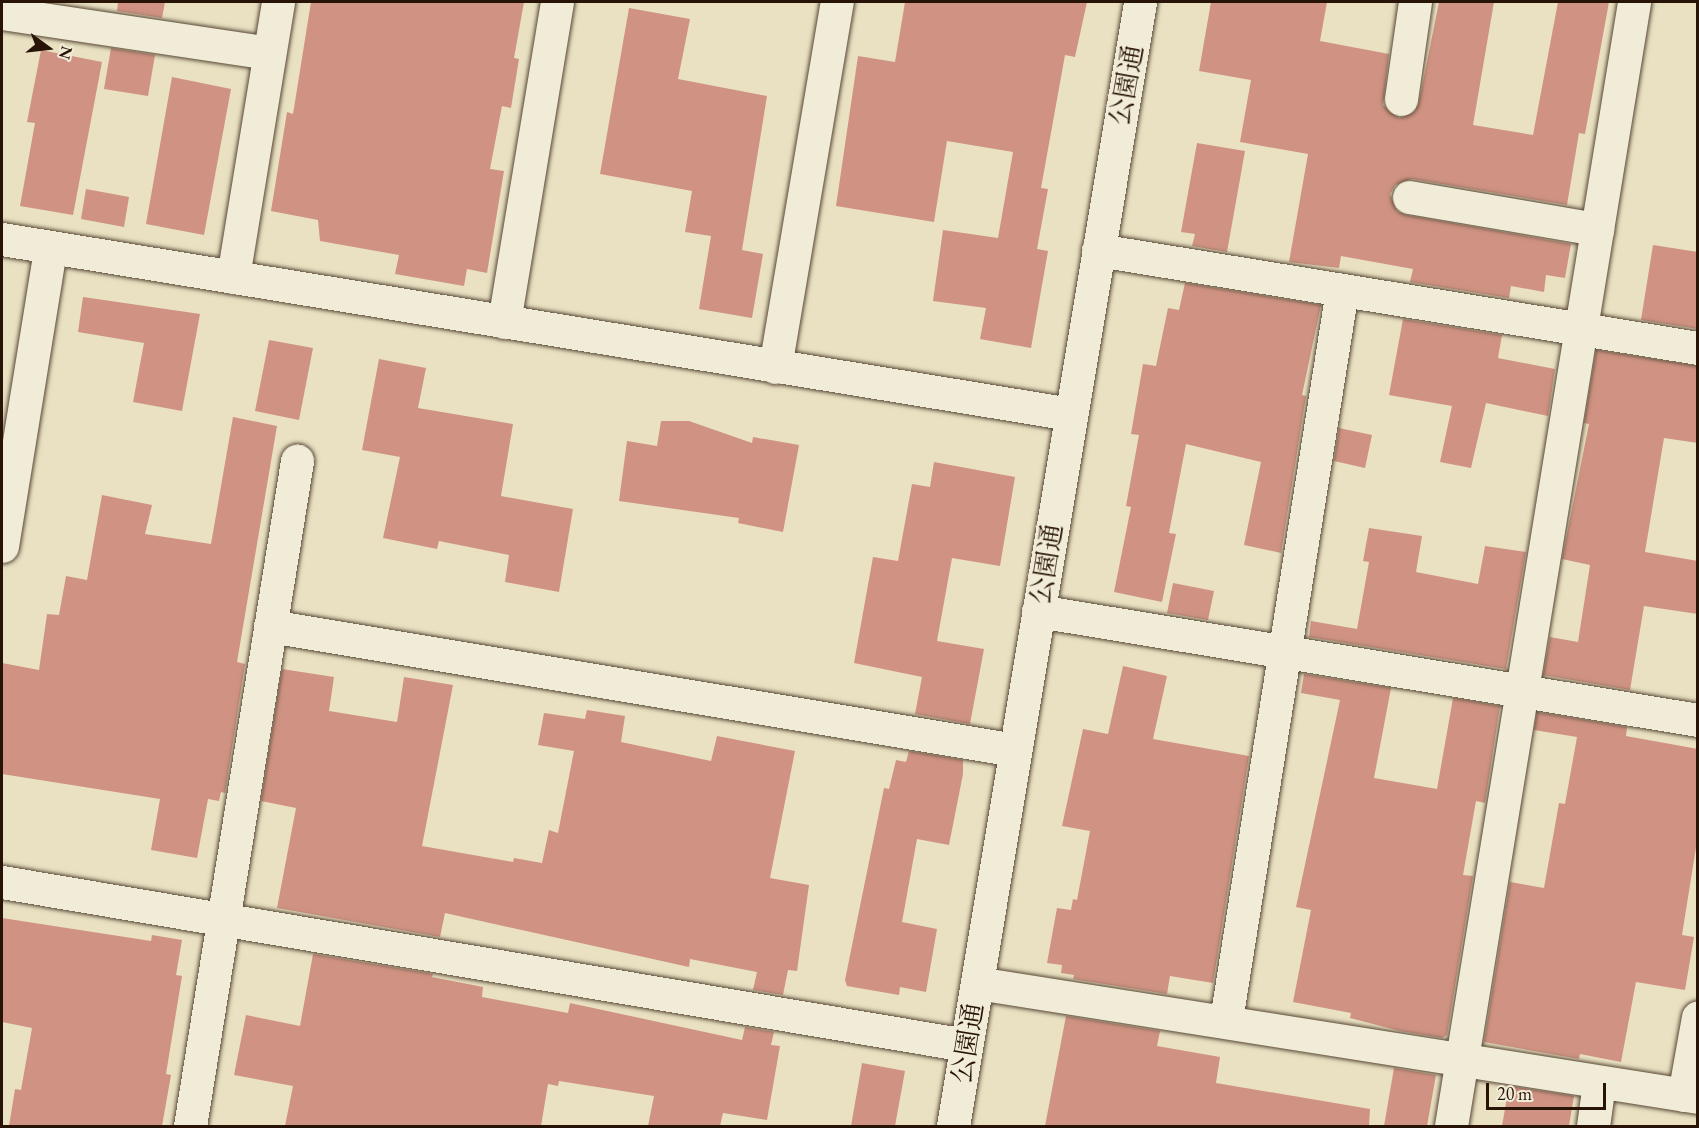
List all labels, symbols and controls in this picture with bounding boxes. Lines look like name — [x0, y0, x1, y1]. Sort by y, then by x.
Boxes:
north arrow — [18, 18, 78, 78]
street label: 公園通 — [1103, 42, 1149, 128]
text: N — [54, 44, 78, 62]
street label: 公園通 — [1024, 521, 1068, 607]
street label: 公園通 — [945, 1000, 989, 1086]
scale bar — [1489, 1071, 1609, 1109]
text: 20 m — [1497, 1082, 1532, 1105]

